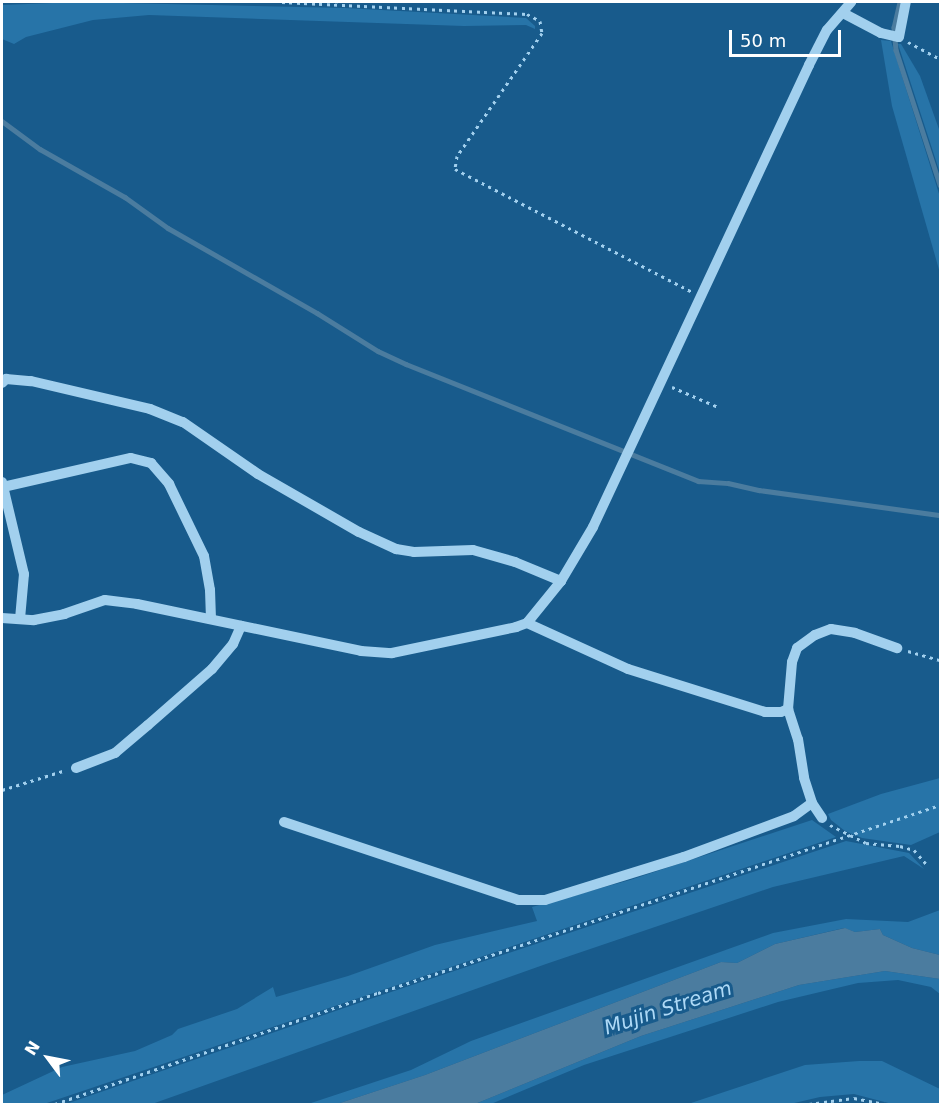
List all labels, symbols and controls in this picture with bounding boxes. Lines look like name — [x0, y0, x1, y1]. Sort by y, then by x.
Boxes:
scale bar — [732, 18, 844, 56]
text: 50 m — [740, 30, 786, 51]
water label: Mujin Stream — [601, 976, 735, 1040]
north arrow — [18, 1028, 78, 1088]
text: N — [21, 1037, 44, 1059]

